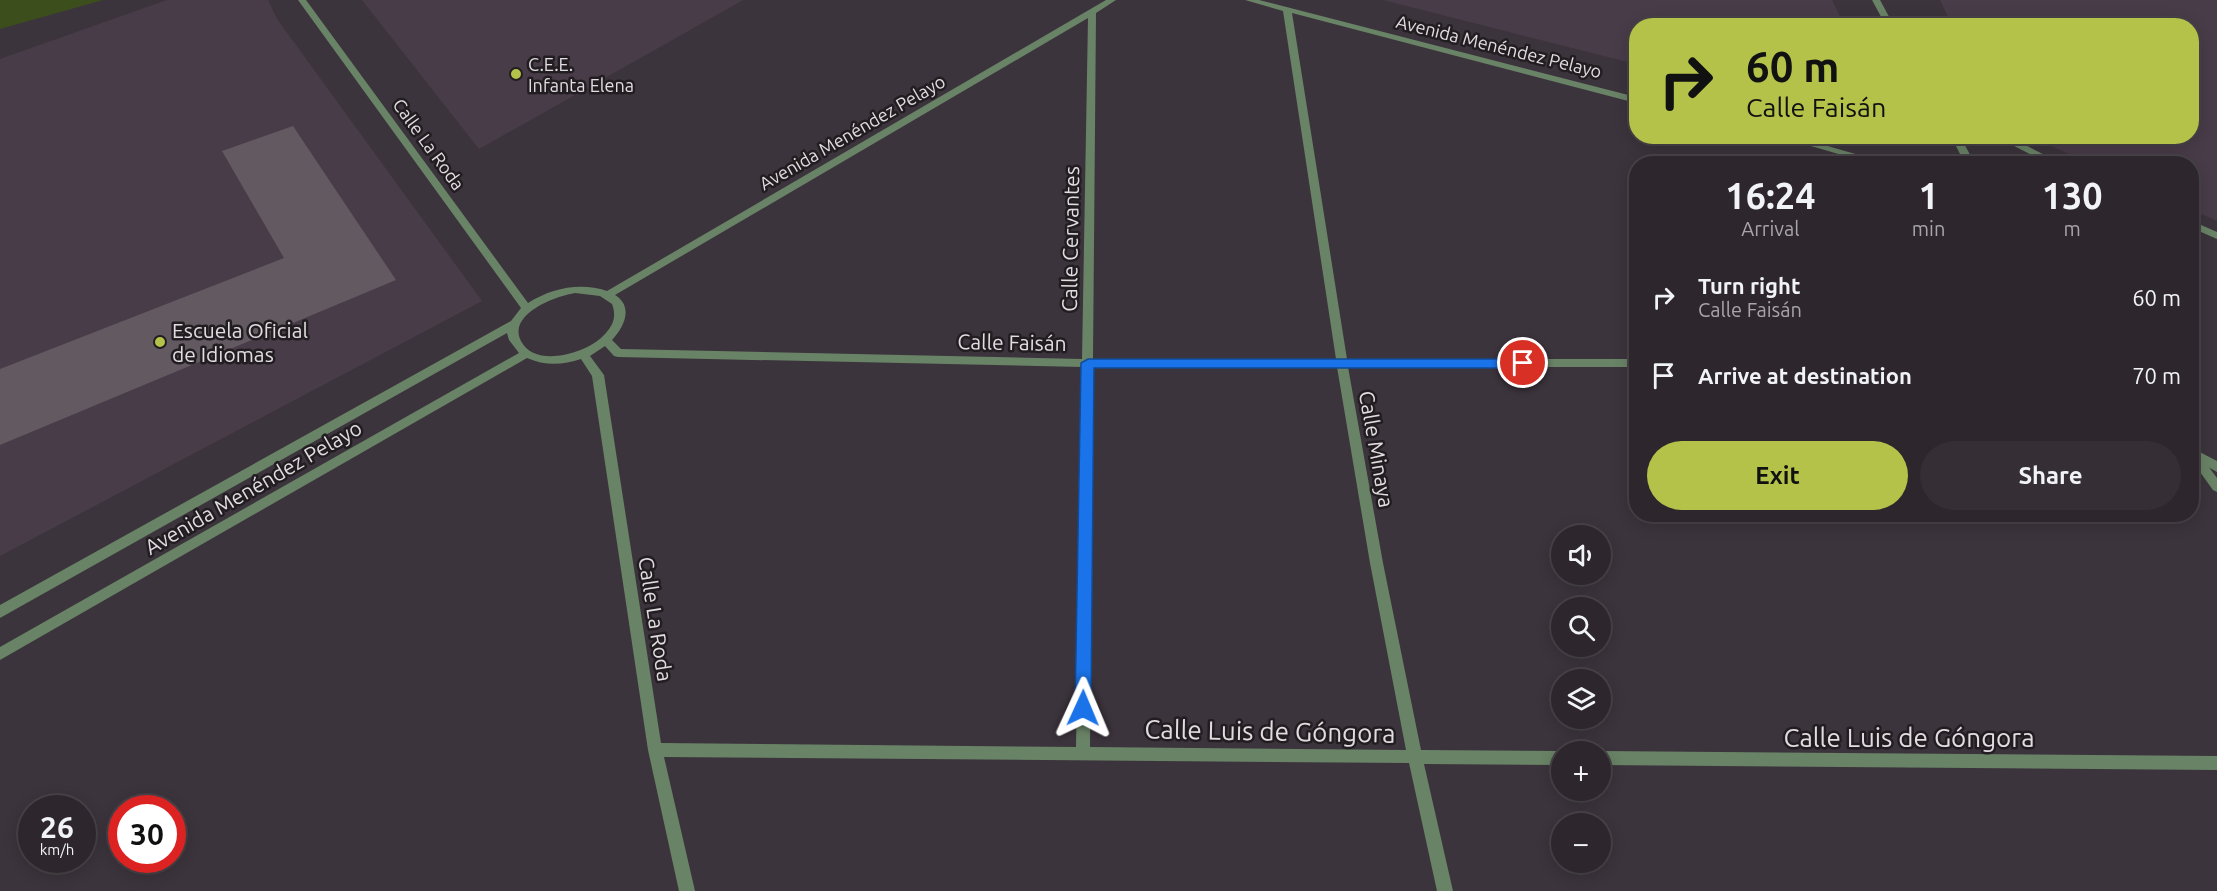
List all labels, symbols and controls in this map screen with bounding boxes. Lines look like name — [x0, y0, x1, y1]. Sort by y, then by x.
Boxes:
street label: Avenida Menéndez Pelayo — [1394, 11, 1604, 81]
icon: right — [1647, 42, 1725, 120]
text: 60 m — [1746, 43, 1840, 90]
place label: C.E.E. Infanta Elena — [528, 54, 634, 95]
marker: C.E.E. Infanta Elena — [509, 67, 523, 81]
street label: Avenida Menéndez Pelayo — [756, 71, 948, 193]
text: Calle Faisán — [1746, 92, 1886, 122]
street label: Calle La Roda — [389, 94, 469, 194]
street label: Calle Cervantes — [1057, 166, 1083, 312]
text: 16:24 — [1725, 175, 1815, 216]
text: 1 — [1918, 175, 1939, 216]
text: 130 — [2042, 175, 2103, 216]
text: Arrival — [1741, 217, 1800, 240]
text: min — [1912, 217, 1945, 240]
text: m — [2064, 217, 2081, 240]
text: Turn right — [1698, 273, 1800, 298]
icon: right — [1647, 281, 1680, 314]
text: 60 m — [2132, 285, 2181, 310]
text: Calle Faisán — [1698, 298, 1802, 321]
place label: Escuela Oficial de Idiomas — [172, 318, 308, 366]
street label: Calle Faisán — [957, 329, 1067, 355]
marker: Escuela Oficial de Idiomas — [153, 335, 167, 349]
pin — [1497, 337, 1548, 388]
icon: arrive — [1506, 346, 1539, 379]
icon: arrive — [1647, 359, 1680, 392]
text: Arrive at destination — [1698, 363, 1912, 388]
text: 70 m — [2132, 363, 2181, 388]
street label: Calle Minaya — [1355, 389, 1399, 509]
street label: Avenida Menéndez Pelayo — [140, 415, 366, 559]
button: Exit — [1647, 441, 1908, 510]
button: Share — [1920, 441, 2181, 510]
map controls — [1551, 525, 1611, 873]
button: sound — [1551, 525, 1611, 585]
street label: Calle La Roda — [634, 555, 678, 683]
button: search — [1551, 597, 1611, 657]
button: layers — [1551, 669, 1611, 729]
position arrow — [1051, 676, 1115, 740]
street label: Calle Luis de Góngora — [1144, 714, 1396, 748]
street label: Calle Luis de Góngora — [1783, 723, 2035, 752]
button: + — [1551, 741, 1611, 801]
speed limit sign: 30 — [108, 795, 186, 873]
text: 26 — [40, 810, 74, 844]
button: − — [1551, 813, 1611, 873]
text: km/h — [40, 841, 74, 858]

